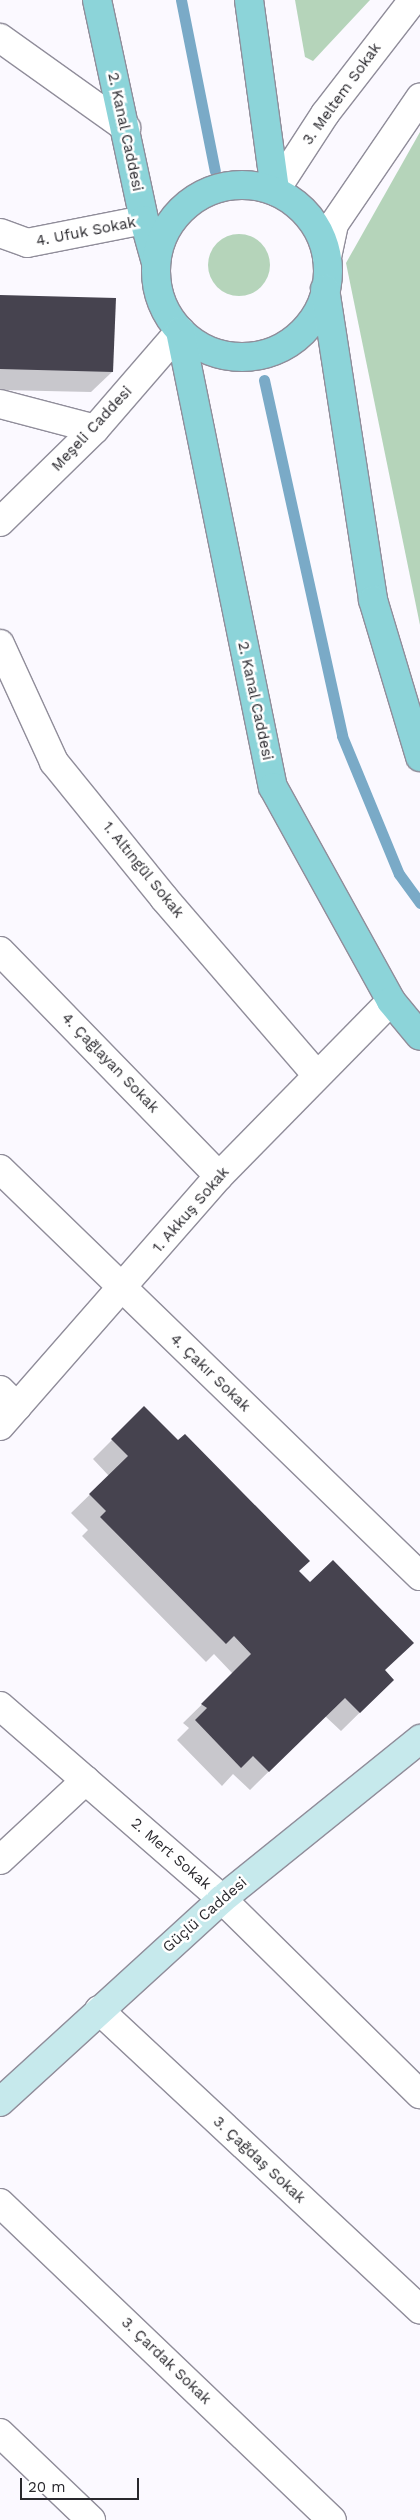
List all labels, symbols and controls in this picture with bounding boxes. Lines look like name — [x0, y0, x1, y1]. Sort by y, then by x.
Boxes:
street label: 3. Meltem Sokak — [299, 39, 385, 149]
street label: 2. Kanal Caddesi — [104, 71, 146, 193]
street label: 4. Ufuk Sokak — [34, 213, 138, 251]
street label: Meşeli Caddesi — [48, 383, 136, 475]
street label: 2. Kanal Caddesi — [234, 640, 276, 762]
street label: 1. Altıngül Sokak — [98, 818, 188, 922]
street label: 4. Çağlayan Sokak — [58, 1009, 162, 1117]
street label: 1. Akkuş Sokak — [149, 1163, 233, 1257]
street label: 4. Çakır Sokak — [166, 1330, 254, 1416]
street label: 2. Mert Sokak — [127, 1814, 215, 1894]
street label: Güçlü Caddesi — [159, 1874, 251, 1956]
street label: 3. Çağdaş Sokak — [209, 2113, 309, 2207]
street label: 3. Çardak Sokak — [117, 2314, 215, 2408]
scale bar — [22, 2468, 141, 2500]
text: 20 m — [28, 2478, 66, 2496]

